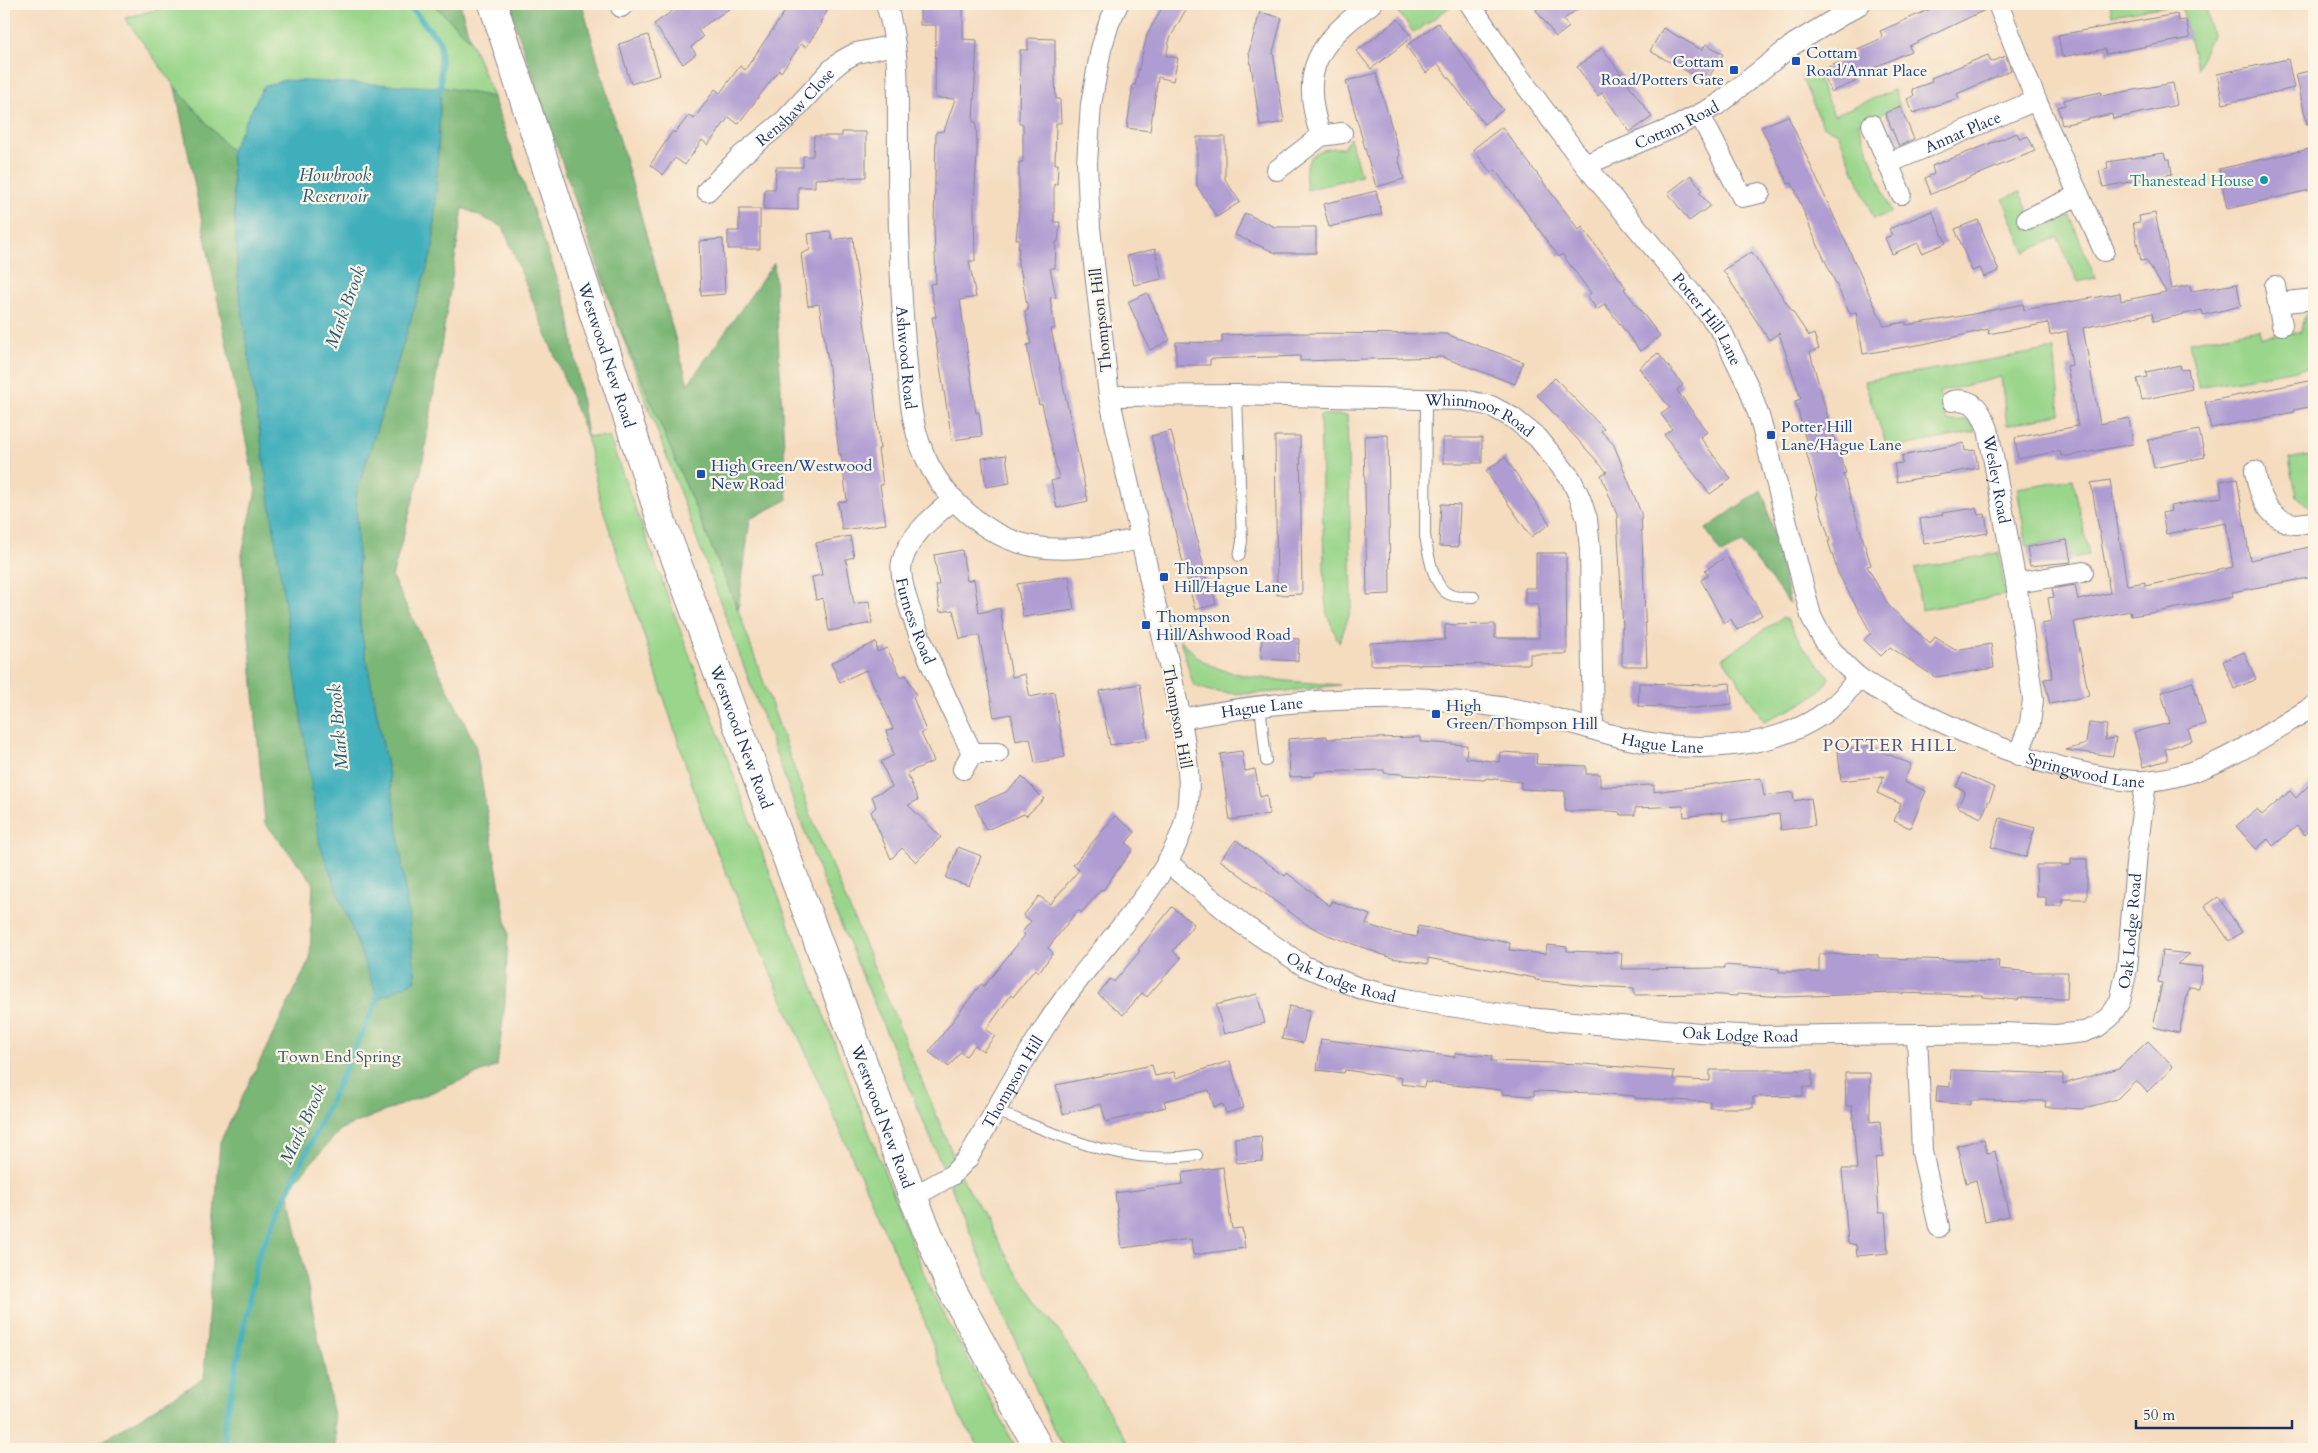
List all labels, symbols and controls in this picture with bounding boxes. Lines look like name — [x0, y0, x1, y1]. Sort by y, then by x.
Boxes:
place label: Cottam Road/Annat Place — [1806, 42, 1927, 82]
place label: Cottam Road/Potters Gate — [1601, 51, 1724, 91]
marker: Cottam Road/Annat Place — [1790, 55, 1802, 67]
street label: Renshaw Close — [751, 63, 840, 152]
marker: Cottam Road/Potters Gate — [1728, 64, 1740, 76]
street label: Cottam Road — [1631, 96, 1723, 155]
street label: Annat Place — [1921, 106, 2004, 158]
water label: Howbrook Reservoir — [299, 163, 371, 209]
place label: Thanestead House — [2129, 170, 2254, 192]
marker: Thanestead House — [2258, 174, 2270, 186]
water label: Mark Brook — [319, 262, 372, 352]
street label: Thompson Hill — [1085, 267, 1117, 373]
street label: Potter Hill Lane — [1667, 268, 1746, 369]
street label: Westwood New Road — [572, 279, 640, 431]
street label: Ashwood Road — [890, 305, 921, 411]
street label: Whinmoor Road — [1424, 389, 1539, 443]
place label: Potter Hill Lane/Hague Lane — [1781, 416, 1902, 456]
marker: Potter Hill Lane/Hague Lane — [1765, 429, 1777, 441]
street label: Wesley Road — [1977, 432, 2015, 526]
place label: High Green/Westwood New Road — [711, 455, 873, 495]
marker: High Green/Westwood New Road — [695, 468, 707, 480]
place label: Thompson Hill/Hague Lane — [1174, 558, 1288, 598]
marker: Thompson Hill/Hague Lane — [1158, 571, 1170, 583]
street label: Furness Road — [890, 576, 940, 668]
place label: Thompson Hill/Ashwood Road — [1156, 606, 1291, 646]
marker: Thompson Hill/Ashwood Road — [1140, 619, 1152, 631]
street label: Westwood New Road — [704, 661, 778, 812]
street label: Thompson Hill — [1157, 664, 1197, 771]
water label: Mark Brook — [322, 683, 355, 771]
street label: Hague Lane — [1220, 692, 1304, 724]
place label: High Green/Thompson Hill — [1446, 695, 1598, 735]
marker: High Green/Thompson Hill — [1430, 708, 1442, 720]
street label: Hague Lane — [1619, 728, 1704, 759]
district label: POTTER HILL — [1823, 733, 1958, 758]
street label: Springwood Lane — [2023, 748, 2145, 793]
street label: Oak Lodge Road — [2113, 872, 2147, 991]
street label: Oak Lodge Road — [1281, 947, 1398, 1008]
street label: Oak Lodge Road — [1681, 1021, 1799, 1048]
street label: Thompson Hill — [977, 1032, 1049, 1133]
street label: Westwood New Road — [845, 1041, 919, 1192]
park label: Town End Spring — [277, 1046, 401, 1068]
water label: Mark Brook — [274, 1080, 333, 1169]
scale bar — [2136, 1398, 2292, 1430]
text: 50 m — [2143, 1405, 2175, 1425]

